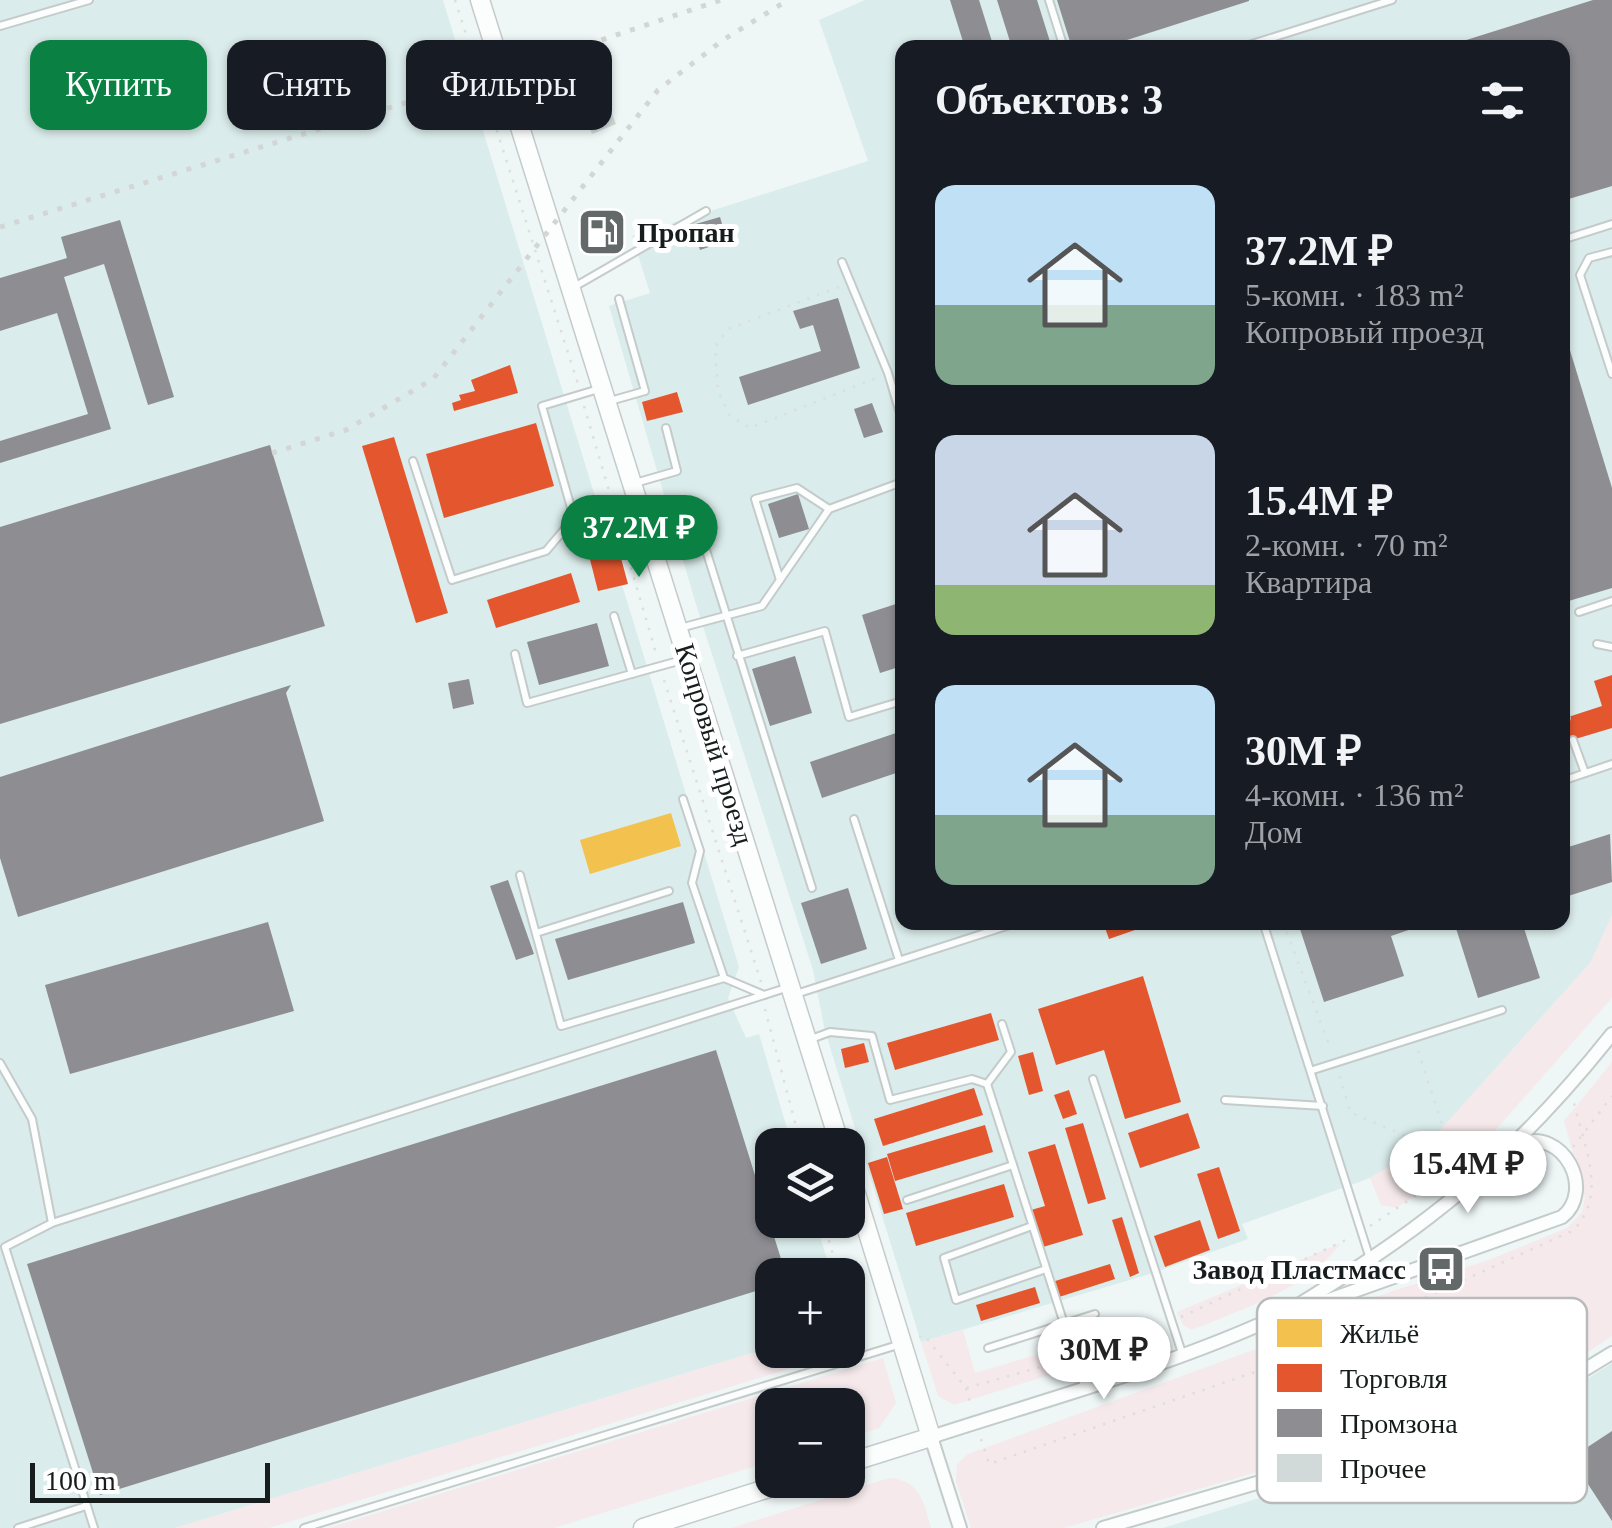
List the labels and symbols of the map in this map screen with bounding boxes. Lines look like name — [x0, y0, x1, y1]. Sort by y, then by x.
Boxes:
fuel station icon: Пропан — [576, 206, 628, 258]
place label: Пропан — [637, 217, 735, 248]
pin: 37.2M ₽ — [547, 495, 731, 580]
street label: Копровый проезд — [669, 640, 760, 849]
pin: 15.4M ₽ — [1376, 1131, 1560, 1216]
bus stop icon: Завод Пластмасс — [1415, 1243, 1467, 1295]
place label: Завод Пластмасс — [1193, 1254, 1406, 1285]
legend — [1257, 1298, 1587, 1503]
pin: 30M ₽ — [1034, 1317, 1174, 1402]
text: Жильё — [1340, 1318, 1419, 1349]
text: Торговля — [1340, 1363, 1448, 1394]
text: Промзона — [1340, 1408, 1458, 1439]
text: Прочее — [1340, 1453, 1426, 1484]
scale bar — [30, 1458, 270, 1502]

